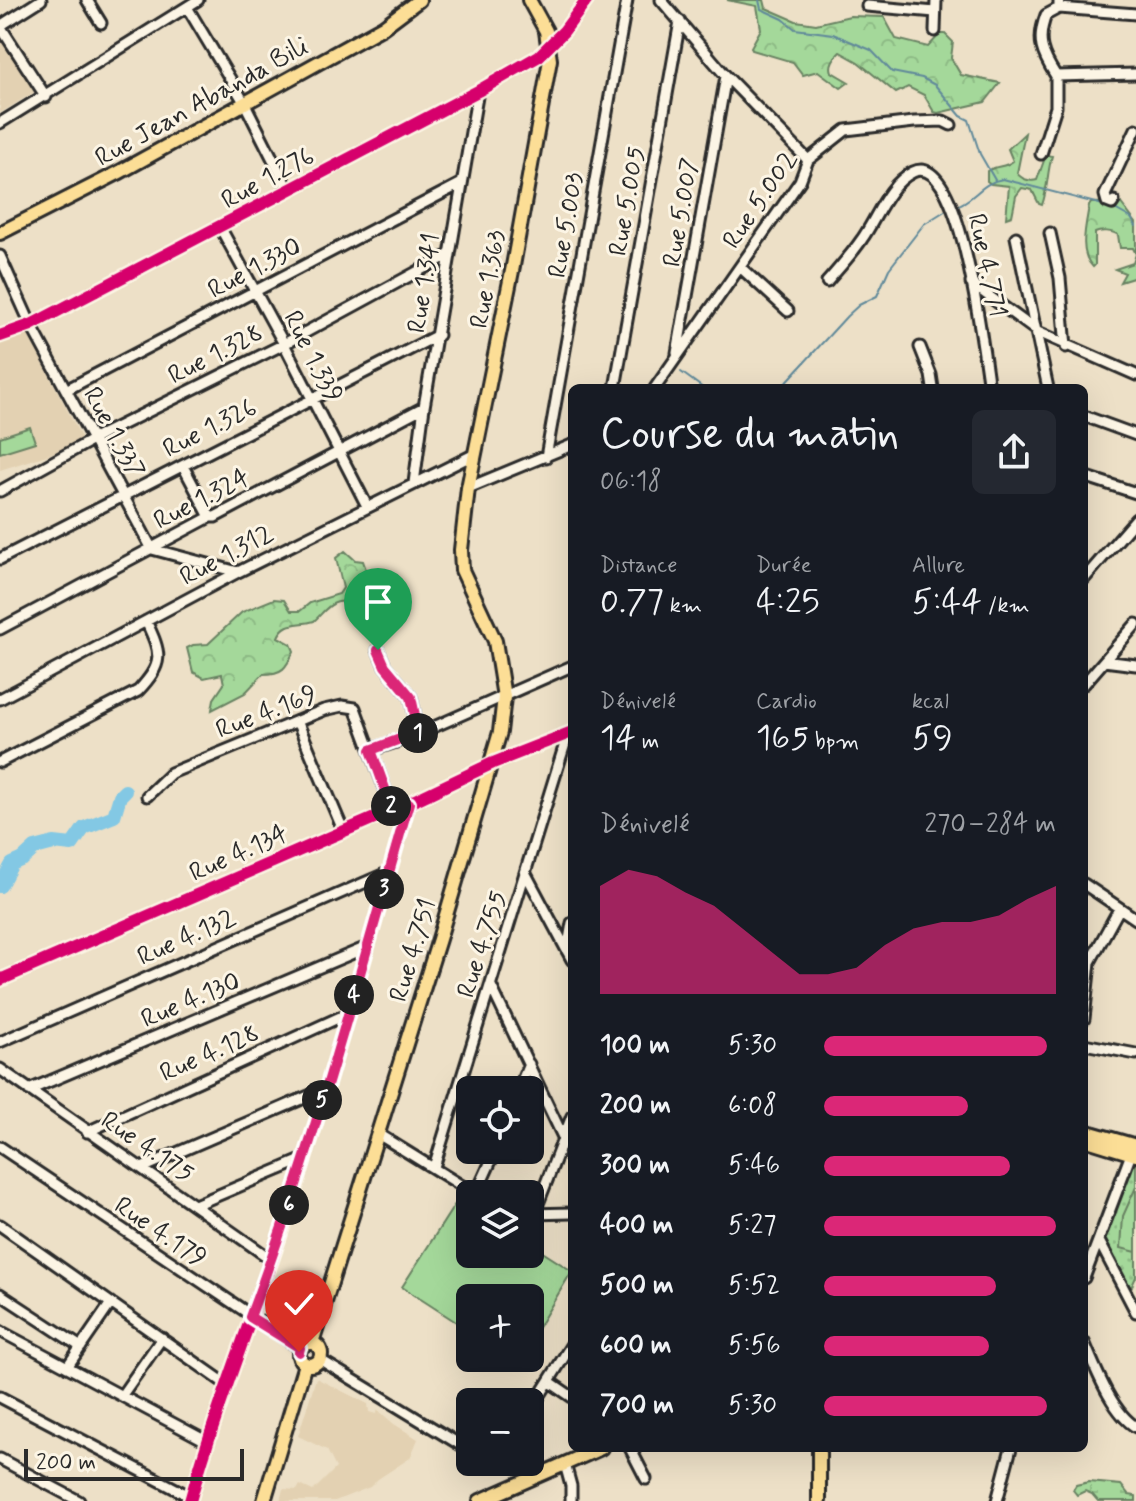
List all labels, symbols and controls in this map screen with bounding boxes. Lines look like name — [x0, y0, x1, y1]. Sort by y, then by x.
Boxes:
street label: Rue Jean Abanda Bili — [89, 30, 315, 176]
street label: Rue 1.276 — [216, 139, 320, 218]
street label: Rue 5.005 — [602, 144, 654, 259]
street label: Rue 5.002 — [715, 144, 806, 256]
street label: Rue 5.007 — [656, 155, 708, 270]
street label: Rue 5.003 — [541, 169, 593, 281]
street label: Rue 4.771 — [958, 210, 1014, 320]
street label: Rue 1.363 — [463, 227, 515, 331]
street label: Rue 1.330 — [202, 230, 308, 307]
street label: Rue 1.341 — [400, 231, 450, 336]
street label: Rue 1.339 — [275, 305, 350, 409]
street label: Rue 1.328 — [163, 316, 269, 393]
street label: Rue 1.337 — [74, 381, 152, 485]
street label: Rue 1.326 — [157, 391, 262, 467]
text: Course du matin — [600, 406, 899, 464]
button: share — [972, 410, 1056, 494]
street label: Rue 1.324 — [148, 461, 256, 538]
text: 06:18 — [600, 465, 662, 499]
street label: Rue 1.312 — [174, 517, 280, 595]
text: Distance — [600, 552, 677, 580]
text: Durée — [756, 552, 811, 580]
text: Allure — [912, 552, 965, 580]
pin — [344, 568, 412, 650]
icon: arrive — [356, 580, 400, 624]
text: 0.77 — [600, 580, 664, 625]
text: 4:25 — [756, 580, 820, 625]
text: 5:44 — [912, 580, 982, 625]
text: km — [664, 592, 702, 620]
text: /km — [982, 592, 1030, 620]
street label: Rue 4.169 — [211, 678, 322, 748]
text: Dénivelé — [600, 688, 676, 716]
text: Cardio — [756, 688, 817, 716]
text: kcal — [912, 688, 949, 716]
pin: 1 — [398, 713, 438, 753]
text: 14 — [600, 716, 636, 761]
text: 165 — [756, 716, 809, 761]
text: 59 — [912, 716, 953, 761]
text: 1 — [413, 719, 423, 747]
text: m — [636, 728, 659, 756]
text: bpm — [809, 728, 859, 756]
pin: 2 — [371, 786, 411, 826]
text: 2 — [386, 792, 396, 820]
text: Dénivelé — [600, 808, 690, 842]
text: 270–284 m — [925, 808, 1056, 842]
street label: Rue 4.134 — [184, 817, 293, 891]
pin: 3 — [364, 869, 404, 909]
text: 3 — [379, 875, 389, 903]
street label: Rue 4.755 — [450, 887, 516, 1002]
street label: Rue 4.751 — [382, 895, 446, 1006]
street label: Rue 4.132 — [132, 901, 241, 975]
street label: Rue 4.130 — [136, 965, 245, 1037]
pin: 4 — [334, 975, 374, 1015]
text: 4 — [348, 981, 360, 1009]
street label: Rue 4.128 — [155, 1017, 265, 1091]
text: 100 m — [600, 1029, 670, 1063]
text: 5:30 — [728, 1029, 777, 1063]
map controls — [456, 1076, 544, 1476]
button: locate — [456, 1076, 544, 1164]
pin: 5 — [302, 1080, 342, 1120]
text: 5 — [315, 1086, 329, 1114]
text: 200 m — [600, 1089, 671, 1123]
text: 6:08 — [728, 1089, 777, 1123]
street label: Rue 4.175 — [94, 1104, 200, 1191]
text: 300 m — [600, 1149, 670, 1183]
text: 5:46 — [728, 1149, 780, 1183]
button: layers — [456, 1180, 544, 1268]
pin: 6 — [269, 1185, 309, 1225]
street label: Rue 4.179 — [107, 1189, 213, 1276]
text: 6 — [283, 1191, 295, 1219]
text: 400 m — [600, 1209, 673, 1243]
text: 5:27 — [728, 1209, 776, 1243]
text: 500 m — [600, 1269, 674, 1303]
text: 5:52 — [728, 1269, 780, 1303]
pin — [265, 1270, 333, 1352]
icon: check — [277, 1282, 321, 1326]
button: + — [456, 1284, 544, 1372]
text: 600 m — [600, 1329, 672, 1363]
text: 5:56 — [728, 1329, 781, 1363]
button: − — [456, 1388, 544, 1476]
text: 700 m — [600, 1389, 674, 1423]
text: 5:30 — [728, 1389, 777, 1423]
scale bar — [24, 1445, 244, 1481]
text: 200 m — [36, 1449, 96, 1477]

